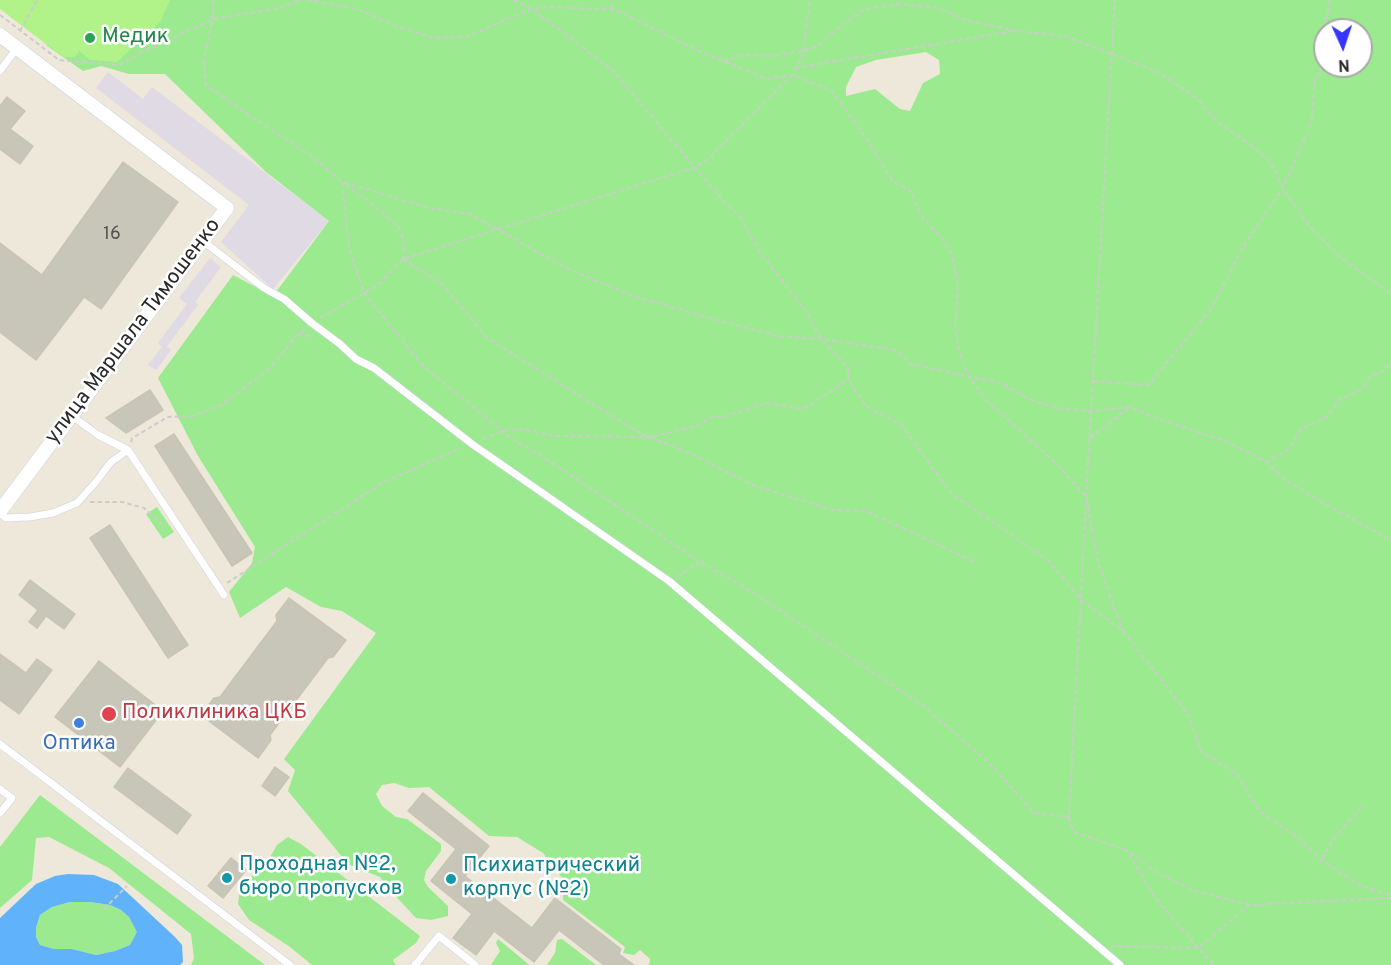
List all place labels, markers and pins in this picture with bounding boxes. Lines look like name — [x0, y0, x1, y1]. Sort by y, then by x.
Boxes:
place label: Медик — [102, 25, 169, 51]
marker: Медик — [83, 31, 97, 45]
place label: Поликлиника ЦКБ — [122, 701, 307, 727]
marker: Поликлиника ЦКБ — [100, 705, 118, 723]
marker: Оптика — [72, 716, 86, 730]
place label: Оптика — [43, 732, 115, 758]
place label: Проходная №2, бюро пропусков — [239, 853, 403, 903]
place label: Психиатрический корпус (№2) — [463, 854, 640, 904]
marker: Проходная №2, бюро пропусков — [220, 871, 234, 885]
marker: Психиатрический корпус (№2) — [444, 872, 458, 886]

